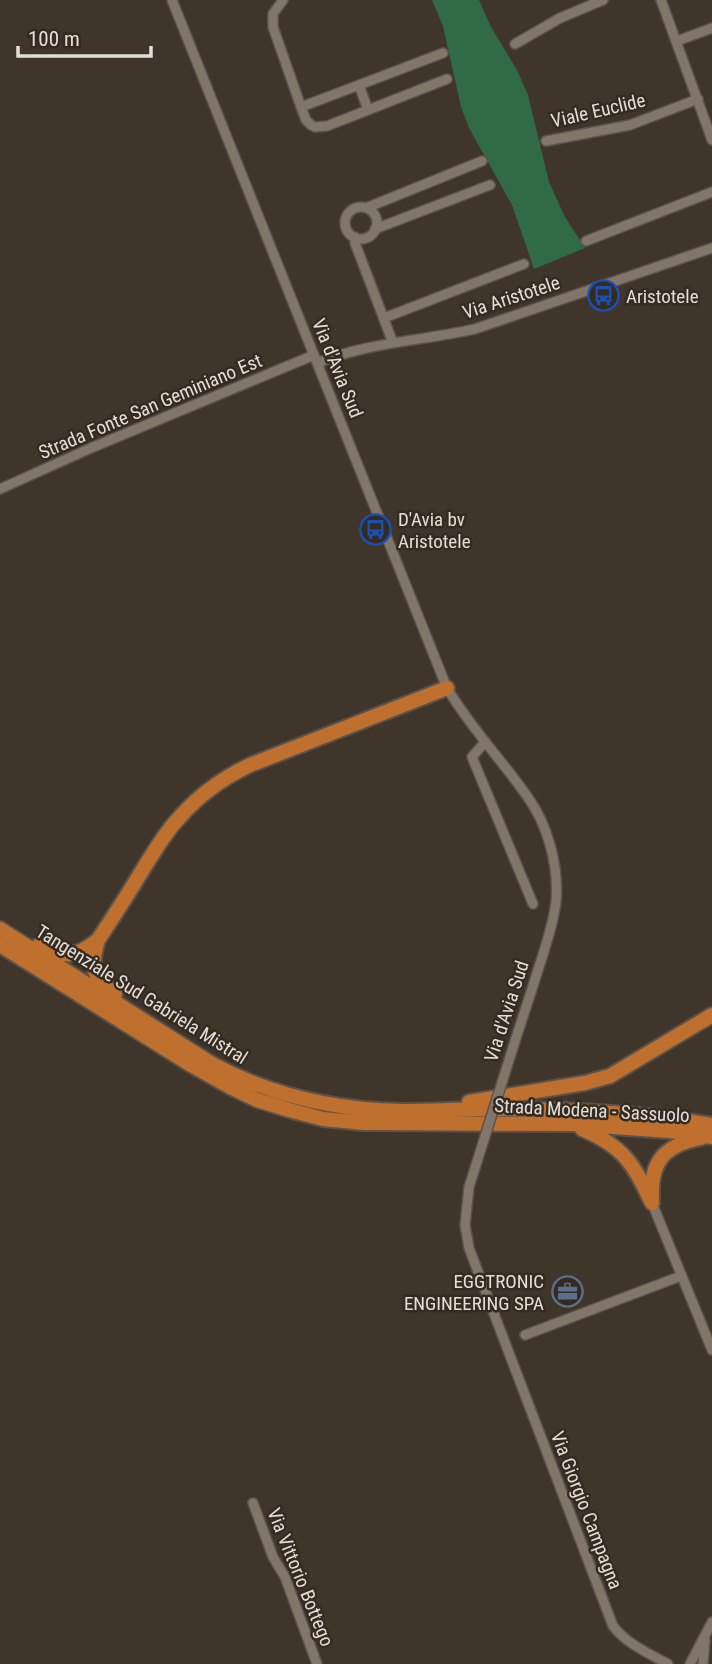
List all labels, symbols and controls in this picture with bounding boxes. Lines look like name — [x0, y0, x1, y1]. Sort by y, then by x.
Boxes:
scale bar — [18, 14, 150, 58]
text: 100 m — [28, 27, 80, 51]
street label: Viale Euclide — [549, 88, 648, 132]
street label: Via Aristotele — [460, 271, 563, 324]
bus stop icon: Aristotele — [586, 279, 620, 313]
place label: Aristotele — [626, 285, 699, 308]
street label: Via d'Avia Sud — [307, 315, 368, 421]
street label: Strada Fonte San Geminiano Est — [35, 349, 265, 464]
place label: D'Avia bv Aristotele — [398, 508, 471, 553]
bus stop icon: D'Avia bv Aristotele — [358, 513, 392, 547]
street label: Tangenziale Sud Gabriela Mistral — [32, 920, 252, 1069]
street label: Via d'Avia Sud — [479, 958, 534, 1065]
street label: Strada Modena - Sassuolo — [494, 1094, 690, 1127]
place label: EGGTRONIC ENGINEERING SPA — [404, 1270, 544, 1315]
office icon: EGGTRONIC ENGINEERING SPA — [550, 1275, 584, 1309]
street label: Via Giorgio Campagna — [546, 1428, 627, 1592]
street label: Via Vittorio Bottego — [262, 1505, 339, 1650]

